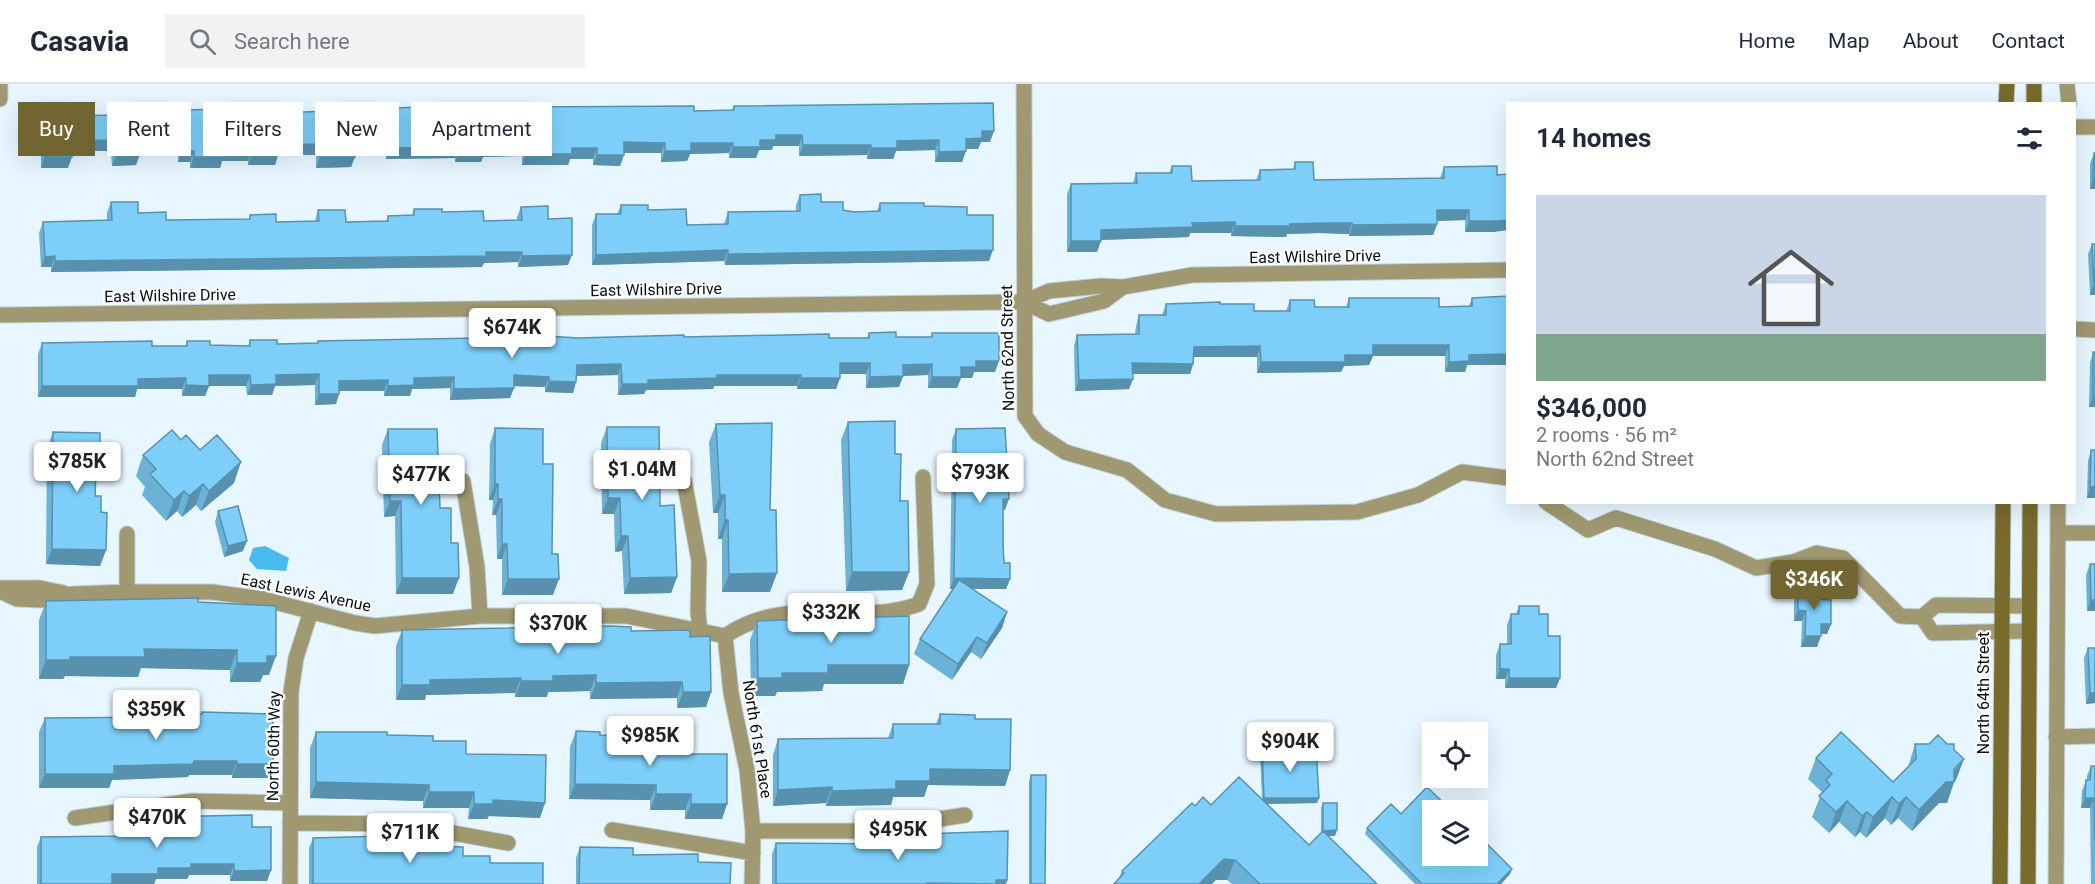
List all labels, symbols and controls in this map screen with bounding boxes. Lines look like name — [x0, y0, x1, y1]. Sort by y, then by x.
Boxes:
search box — [165, 14, 585, 68]
text: Casavia — [30, 25, 129, 58]
icon: search — [186, 25, 219, 58]
text: Search here — [234, 29, 350, 54]
text: Home — [1739, 29, 1795, 53]
text: Map — [1828, 29, 1870, 53]
text: About — [1903, 29, 1959, 53]
text: Contact — [1992, 29, 2065, 53]
chip: Buy — [18, 102, 95, 156]
chip: Rent — [107, 102, 191, 156]
chip: Filters — [203, 102, 303, 156]
chip: New — [315, 102, 399, 156]
chip: Apartment — [411, 102, 552, 156]
icon: filters — [2013, 122, 2046, 155]
text: 14 homes — [1536, 123, 1651, 153]
icon: home — [1737, 234, 1845, 342]
street label: East Wilshire Drive — [1249, 246, 1381, 267]
street label: East Wilshire Drive — [590, 279, 722, 300]
street label: East Wilshire Drive — [104, 285, 236, 306]
street label: North 62nd Street — [997, 285, 1018, 411]
pin: $674K — [470, 308, 554, 359]
text: $674K — [483, 315, 541, 339]
text: $346,000 — [1536, 393, 1647, 423]
text: 2 rooms · 56 m² — [1536, 423, 1677, 447]
pin: $785K — [35, 442, 119, 493]
text: North 62nd Street — [1536, 447, 1694, 471]
text: $785K — [48, 449, 106, 473]
pin: $1.04M — [593, 450, 691, 501]
pin: $793K — [938, 453, 1022, 504]
pin: $477K — [379, 455, 463, 506]
text: $1.04M — [607, 457, 677, 481]
text: $793K — [951, 460, 1009, 484]
text: $477K — [392, 462, 450, 486]
pin: $346K — [1772, 560, 1856, 611]
text: $346K — [1785, 567, 1843, 591]
street label: East Lewis Avenue — [239, 569, 373, 616]
pin: $332K — [789, 593, 873, 644]
text: $332K — [802, 600, 860, 624]
pin: $370K — [516, 604, 600, 655]
text: $370K — [529, 611, 587, 635]
street label: North 64th Street — [1974, 632, 1993, 754]
street label: North 61st Place — [739, 679, 776, 800]
pin: $359K — [114, 690, 198, 741]
street label: North 60th Way — [263, 690, 284, 801]
text: $359K — [127, 697, 185, 721]
pin: $985K — [608, 716, 692, 767]
pin: $904K — [1248, 722, 1332, 773]
map controls — [1422, 722, 1488, 866]
button: locate — [1422, 722, 1488, 788]
text: $985K — [621, 723, 679, 747]
text: $904K — [1261, 729, 1319, 753]
pin: $470K — [115, 798, 199, 849]
button: layers — [1422, 800, 1488, 866]
text: $470K — [128, 805, 186, 829]
pin: $495K — [856, 810, 940, 861]
pin: $711K — [368, 813, 452, 864]
text: $495K — [869, 817, 927, 841]
text: $711K — [381, 820, 439, 844]

